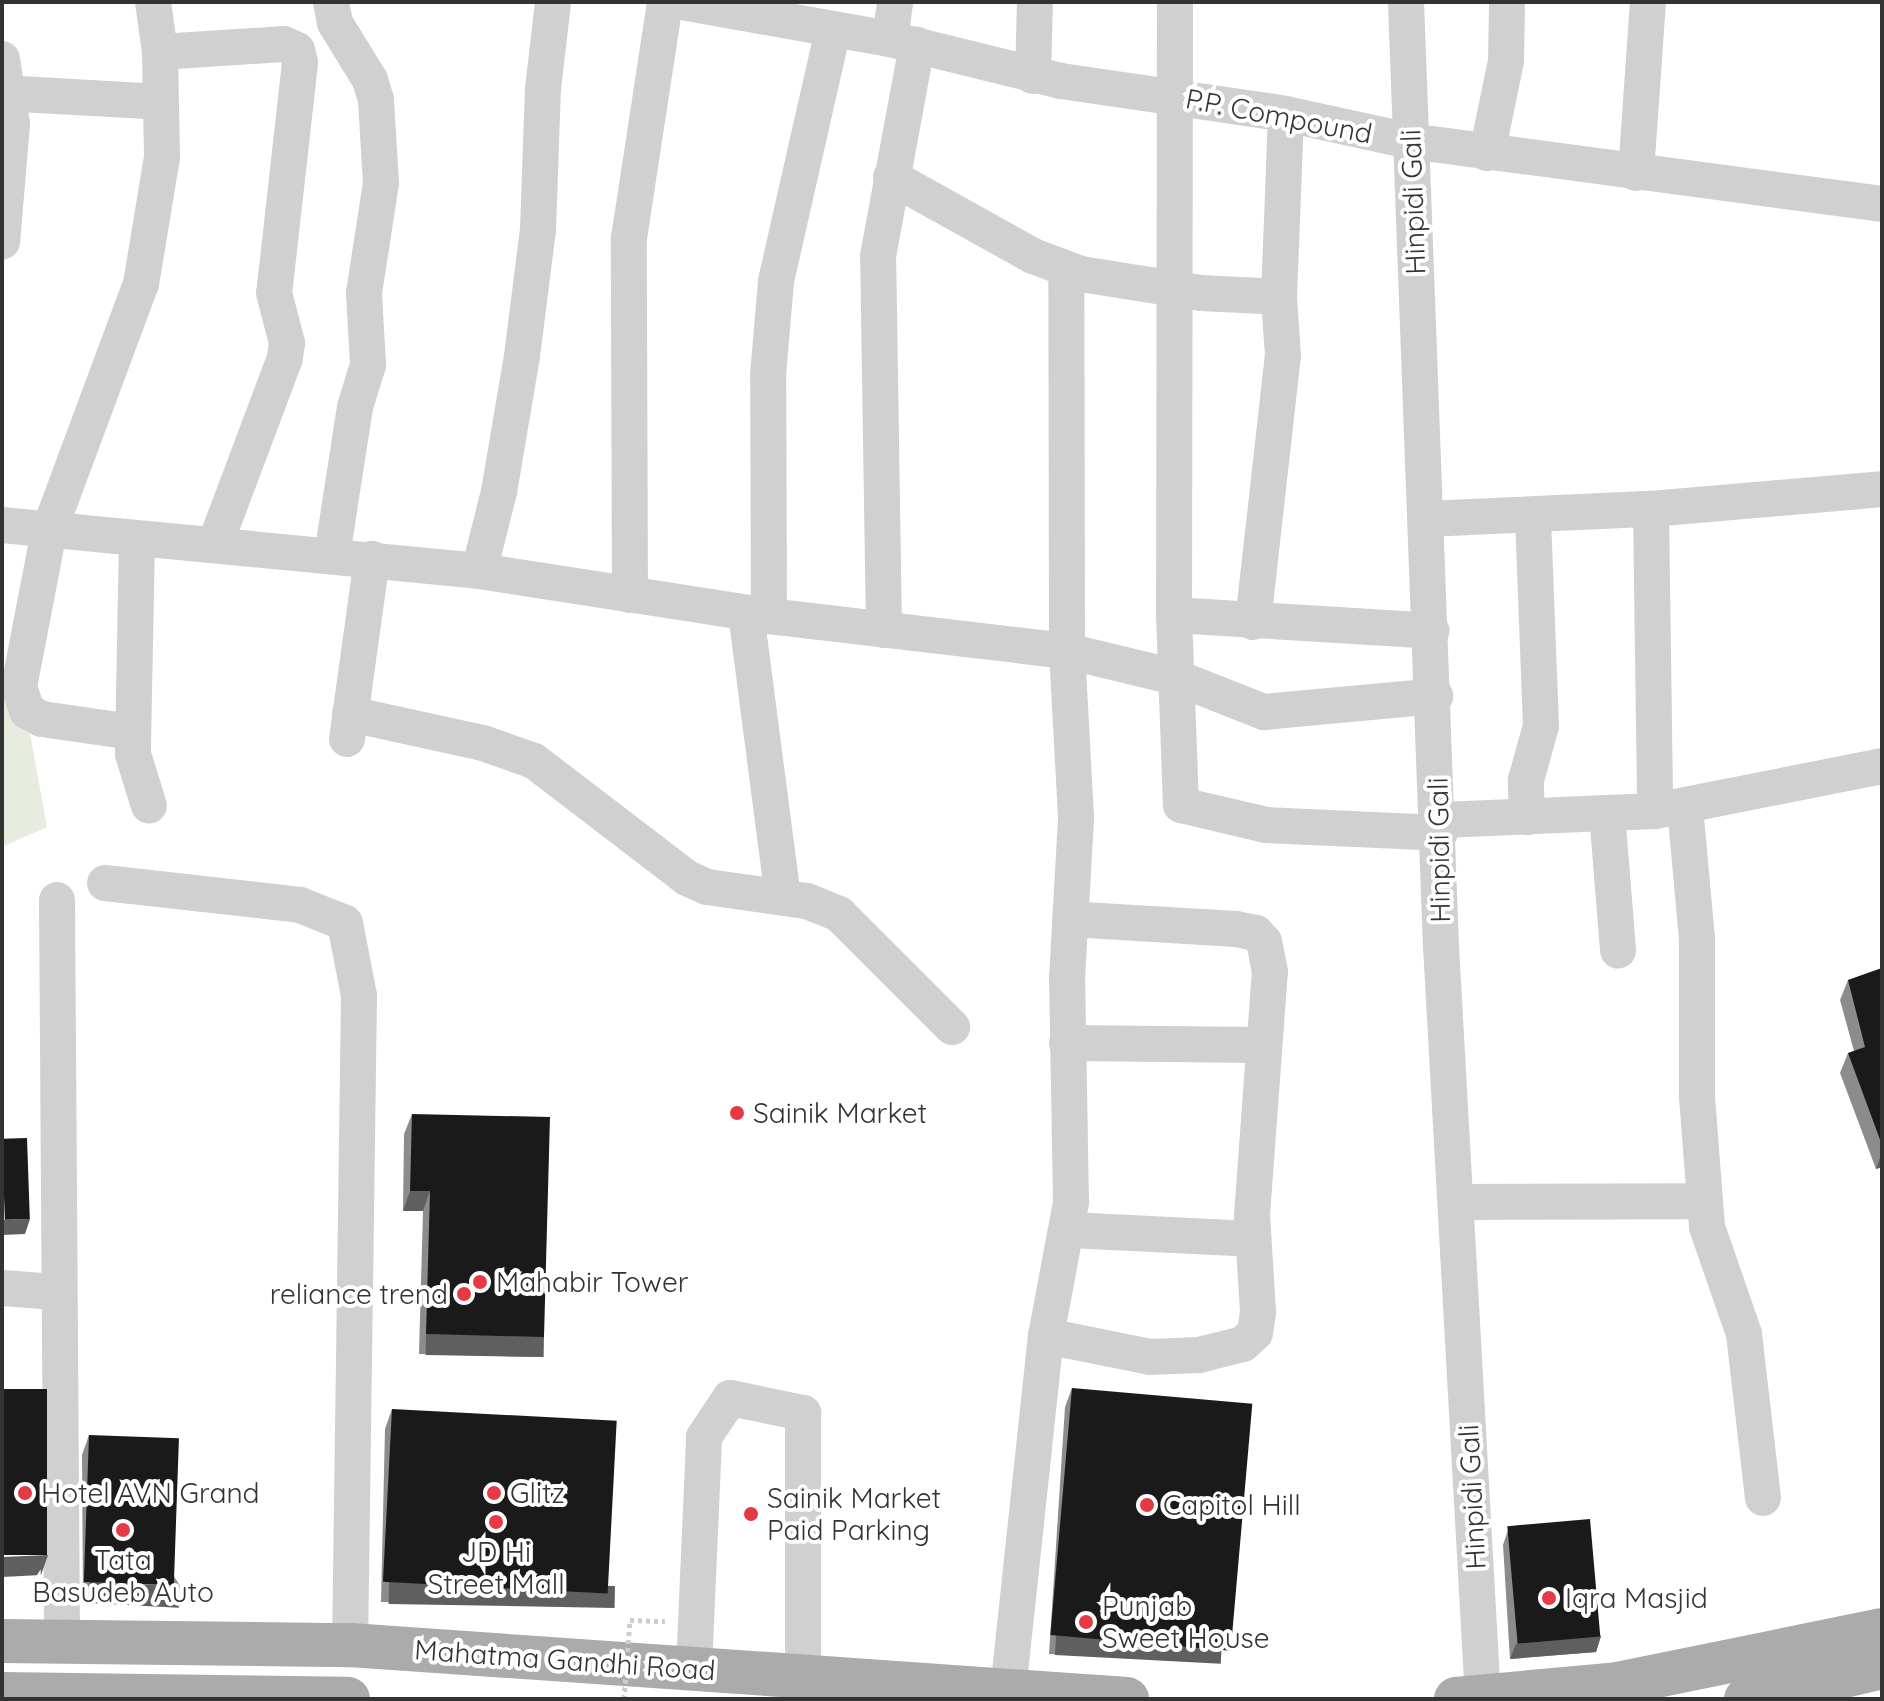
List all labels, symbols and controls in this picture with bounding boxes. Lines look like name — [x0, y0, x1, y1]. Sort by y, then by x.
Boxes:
street label: P.P. Compound — [1183, 81, 1375, 151]
street label: Hinpidi Gali — [1394, 129, 1432, 275]
street label: Hinpidi Gali — [1421, 777, 1457, 923]
place label: Sainik Market — [753, 1096, 927, 1130]
marker: Sainik Market — [728, 1104, 746, 1122]
place label: Mahabir Tower — [496, 1265, 688, 1299]
marker: Mahabir Tower — [471, 1273, 489, 1291]
place label: reliance trend — [270, 1277, 448, 1311]
marker: reliance trend — [455, 1285, 473, 1303]
street label: Hinpidi Gali — [1451, 1424, 1493, 1570]
place label: Hotel AVN Grand — [41, 1476, 260, 1510]
place label: Glitz — [510, 1476, 565, 1510]
place label: Sainik Market Paid Parking — [767, 1481, 941, 1547]
marker: Hotel AVN Grand — [16, 1484, 34, 1502]
marker: Glitz — [485, 1484, 503, 1502]
place label: Capitol Hill — [1163, 1488, 1301, 1522]
marker: Capitol Hill — [1138, 1496, 1156, 1514]
marker: Sainik Market Paid Parking — [742, 1505, 760, 1523]
marker: JD Hi Street Mall — [487, 1513, 505, 1531]
marker: Tata Basudeb Auto — [114, 1521, 132, 1539]
place label: JD Hi Street Mall — [427, 1535, 565, 1601]
place label: Tata Basudeb Auto — [32, 1543, 214, 1609]
place label: Iqra Masjid — [1565, 1581, 1708, 1615]
place label: Punjab Sweet House — [1102, 1589, 1270, 1655]
marker: Iqra Masjid — [1540, 1589, 1558, 1607]
marker: Punjab Sweet House — [1077, 1613, 1095, 1631]
street label: Mahatma Gandhi Road — [413, 1633, 717, 1687]

